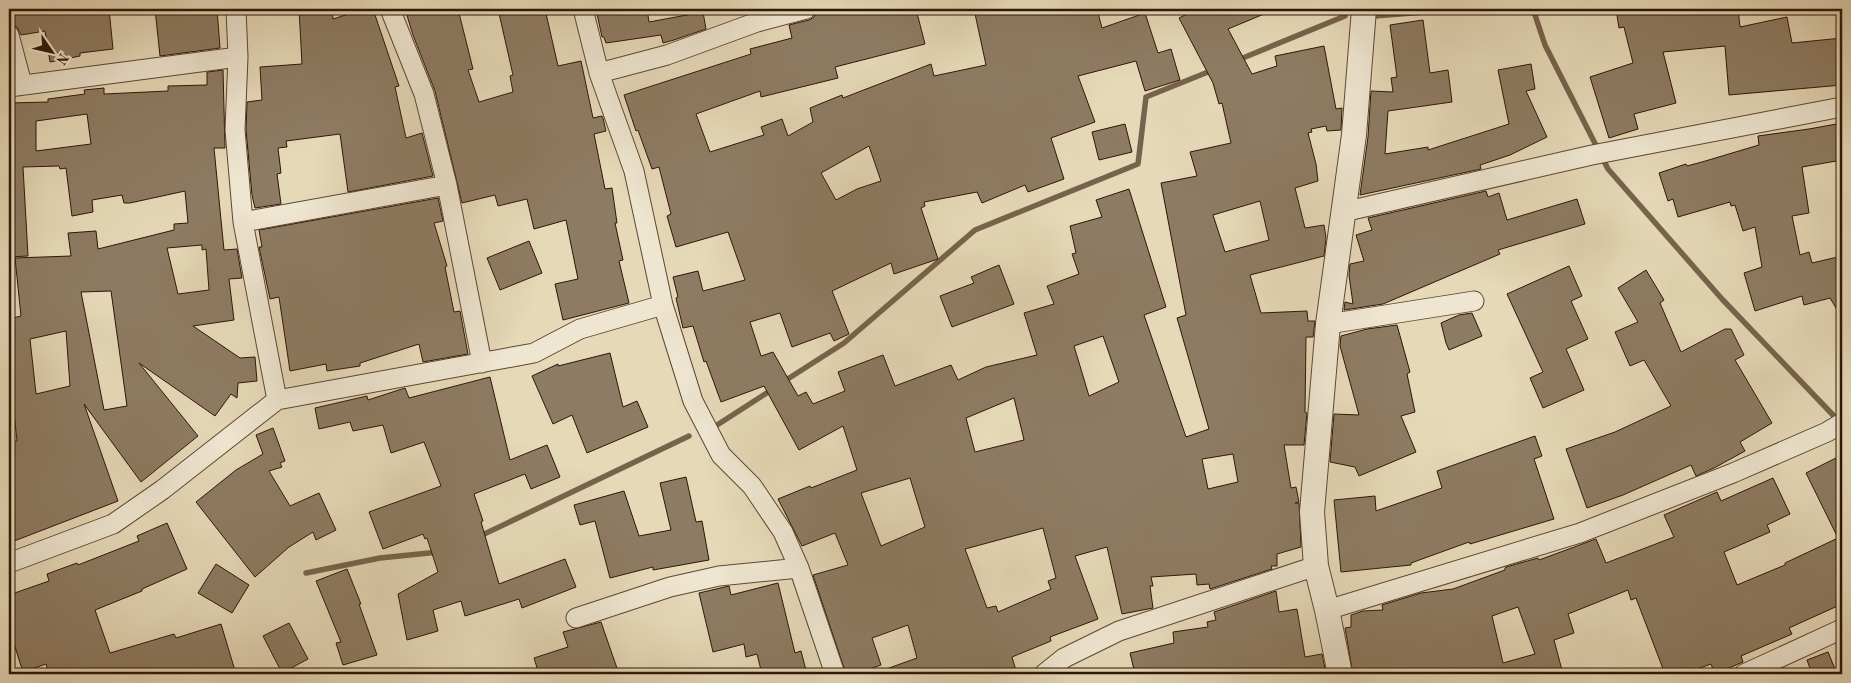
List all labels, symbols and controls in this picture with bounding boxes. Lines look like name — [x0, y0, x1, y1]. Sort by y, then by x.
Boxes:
north arrow — [28, 28, 78, 78]
text: N — [53, 50, 71, 67]

